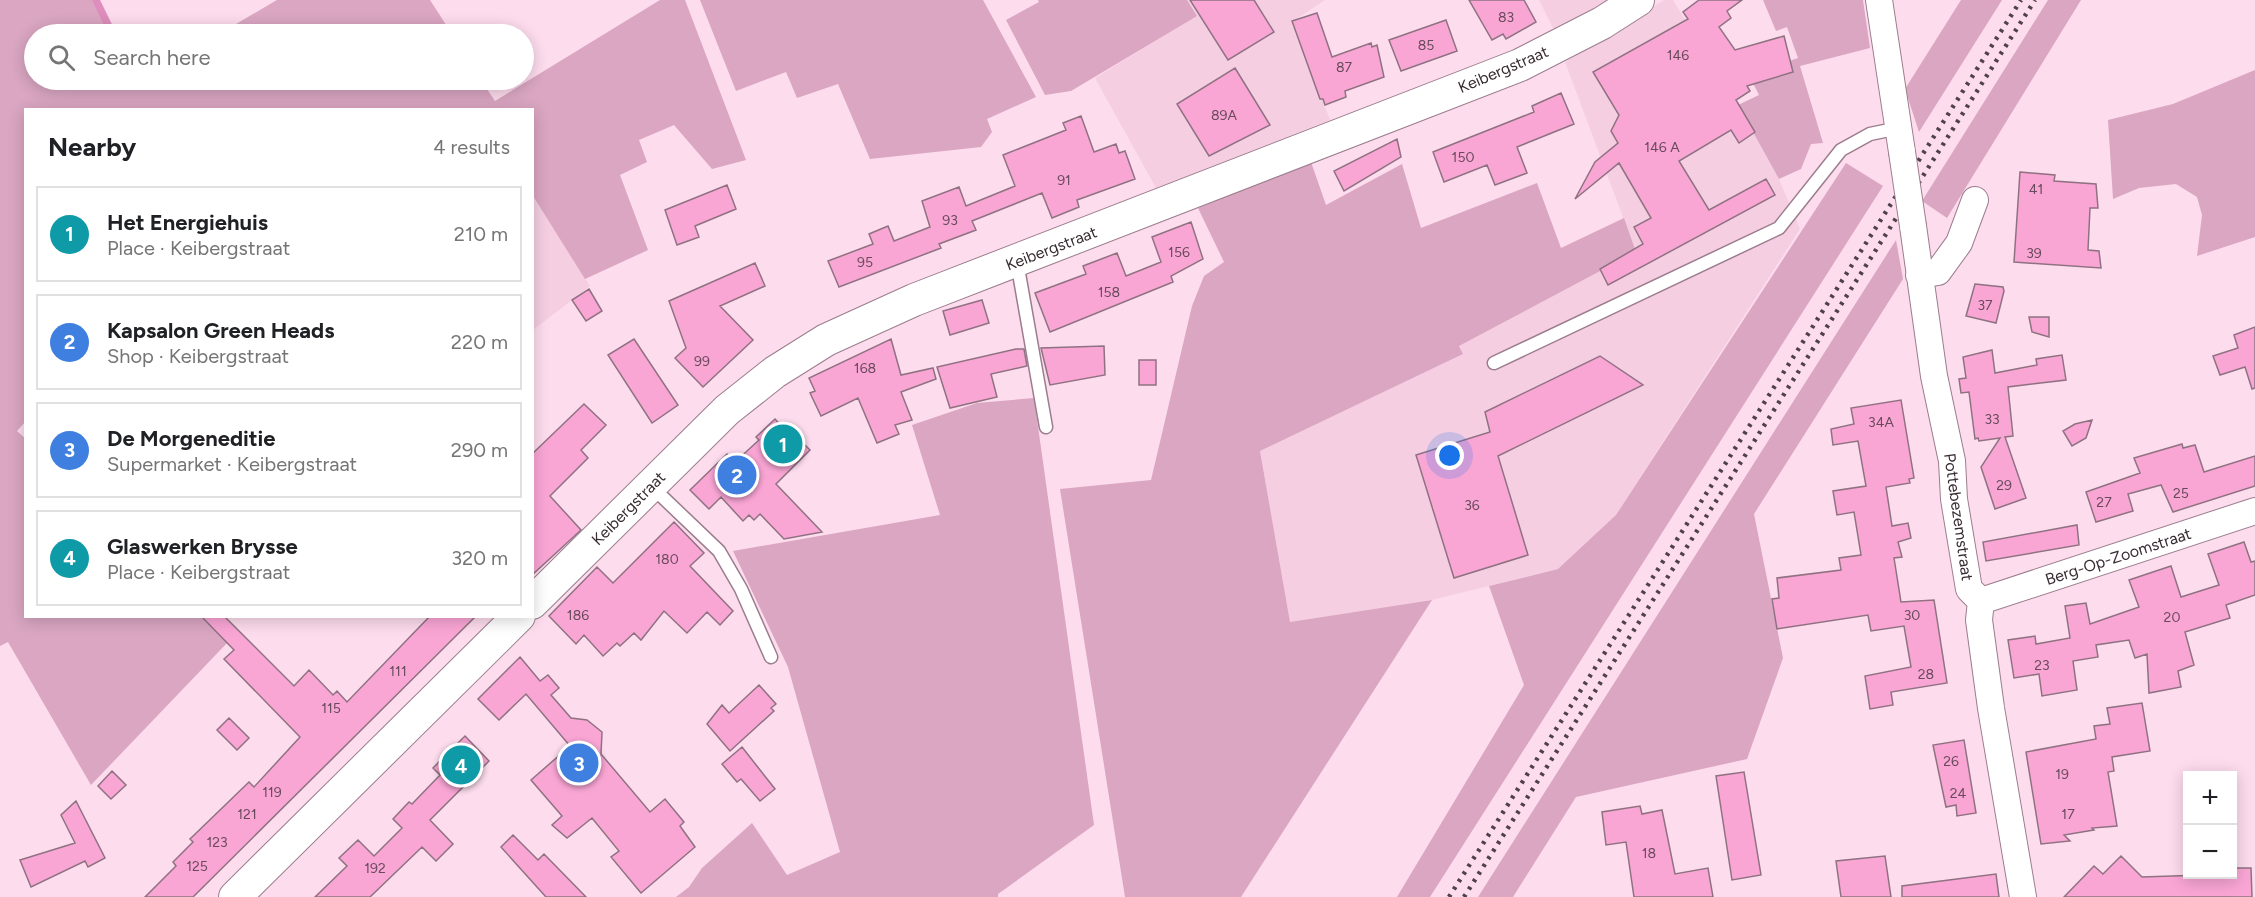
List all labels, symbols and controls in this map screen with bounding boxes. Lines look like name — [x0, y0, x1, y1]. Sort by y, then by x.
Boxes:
house number: 83 — [1498, 9, 1514, 26]
search box — [24, 24, 534, 90]
house number: 85 — [1418, 37, 1434, 54]
icon: search — [45, 41, 78, 74]
street label: Keibergstraat — [1455, 42, 1551, 97]
text: Search here — [93, 44, 211, 71]
house number: 146 — [1667, 47, 1689, 64]
house number: 87 — [1336, 59, 1353, 76]
house number: 89A — [1211, 107, 1238, 124]
text: Nearby — [48, 131, 136, 163]
text: 4 results — [433, 135, 510, 159]
house number: 146 A — [1644, 139, 1680, 156]
house number: 150 — [1452, 149, 1474, 166]
house number: 91 — [1057, 172, 1071, 189]
house number: 41 — [2029, 181, 2043, 198]
text: Het Energiehuis — [107, 209, 268, 236]
house number: 93 — [942, 212, 958, 229]
text: 1 — [65, 222, 74, 246]
text: 210 m — [454, 222, 508, 246]
street label: Keibergstraat — [1003, 222, 1100, 275]
text: Place · Keibergstraat — [107, 236, 290, 260]
house number: 156 — [1168, 244, 1190, 261]
house number: 39 — [2026, 245, 2042, 262]
house number: 95 — [857, 254, 873, 271]
house number: 158 — [1098, 284, 1120, 301]
house number: 37 — [1977, 297, 1993, 314]
text: Kapsalon Green Heads — [107, 317, 334, 344]
text: 2 — [64, 330, 75, 354]
text: 220 m — [451, 330, 508, 354]
text: Shop · Keibergstraat — [107, 344, 289, 368]
house number: 99 — [694, 353, 710, 370]
house number: 168 — [854, 360, 876, 377]
house number: 33 — [1984, 411, 2000, 428]
house number: 34A — [1868, 414, 1894, 431]
pin: 1 — [764, 422, 802, 466]
text: De Morgeneditie — [107, 425, 276, 452]
text: 3 — [64, 438, 75, 462]
text: 290 m — [451, 438, 508, 462]
your location — [1435, 441, 1464, 470]
text: Supermarket · Keibergstraat — [107, 452, 357, 476]
pin: 2 — [718, 452, 756, 498]
street label: Pottebezemstraat — [1940, 452, 1977, 582]
street label: Keibergstraat — [588, 468, 669, 549]
house number: 29 — [1996, 477, 2012, 494]
house number: 25 — [2173, 485, 2189, 502]
house number: 27 — [2096, 494, 2112, 511]
house number: 36 — [1464, 497, 1480, 514]
street label: Berg-Op-Zoomstraat — [2043, 524, 2193, 589]
text: Glaswerken Brysse — [107, 533, 298, 560]
text: 4 — [63, 546, 76, 570]
text: 320 m — [451, 546, 508, 570]
house number: 180 — [655, 551, 679, 568]
text: Place · Keibergstraat — [107, 560, 290, 584]
house number: 186 — [567, 607, 589, 624]
house number: 30 — [1904, 607, 1920, 624]
house number: 20 — [2164, 609, 2180, 626]
house number: 23 — [2034, 657, 2050, 674]
house number: 111 — [389, 663, 407, 680]
house number: 28 — [1918, 666, 1934, 683]
house number: 115 — [321, 700, 341, 717]
pin: 3 — [560, 740, 598, 786]
pin: 4 — [442, 742, 480, 788]
house number: 26 — [1943, 753, 1959, 770]
house number: 19 — [2055, 766, 2069, 783]
map controls — [2183, 771, 2237, 879]
button: + — [2183, 771, 2237, 825]
house number: 119 — [262, 784, 282, 801]
house number: 24 — [1950, 785, 1967, 802]
house number: 121 — [237, 806, 257, 823]
house number: 17 — [2061, 806, 2075, 823]
button: − — [2183, 825, 2237, 879]
house number: 123 — [206, 834, 228, 851]
house number: 18 — [1642, 845, 1656, 862]
house number: 125 — [186, 858, 208, 875]
house number: 192 — [364, 860, 386, 877]

